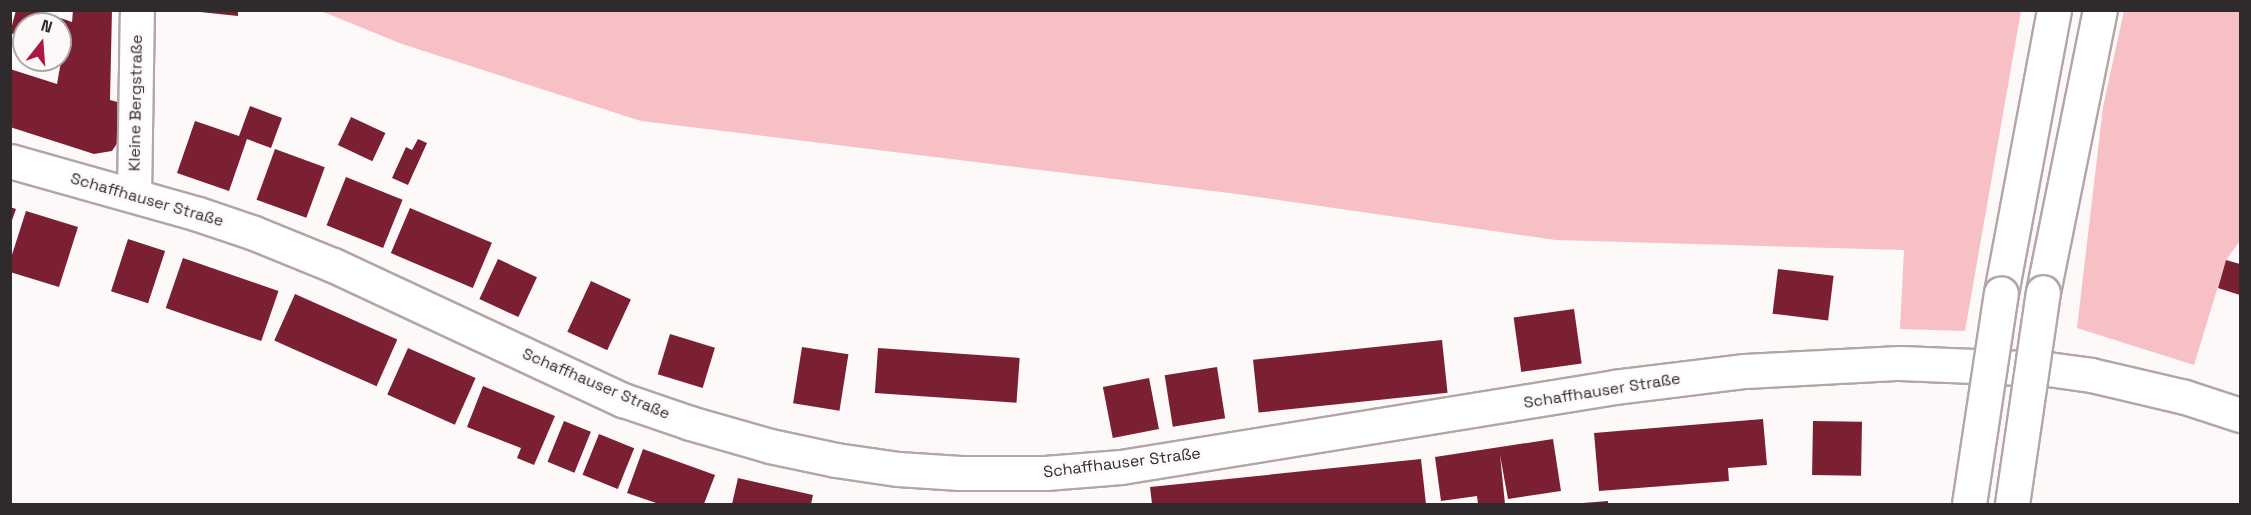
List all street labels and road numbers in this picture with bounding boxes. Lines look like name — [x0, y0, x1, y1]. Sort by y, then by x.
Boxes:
street label: Kleine Bergstraße — [125, 35, 147, 171]
street label: Schaffhauser Straße — [68, 169, 226, 231]
street label: Schaffhauser Straße — [519, 344, 673, 424]
street label: Schaffhauser Straße — [1522, 369, 1682, 413]
street label: Schaffhauser Straße — [1042, 444, 1202, 482]

